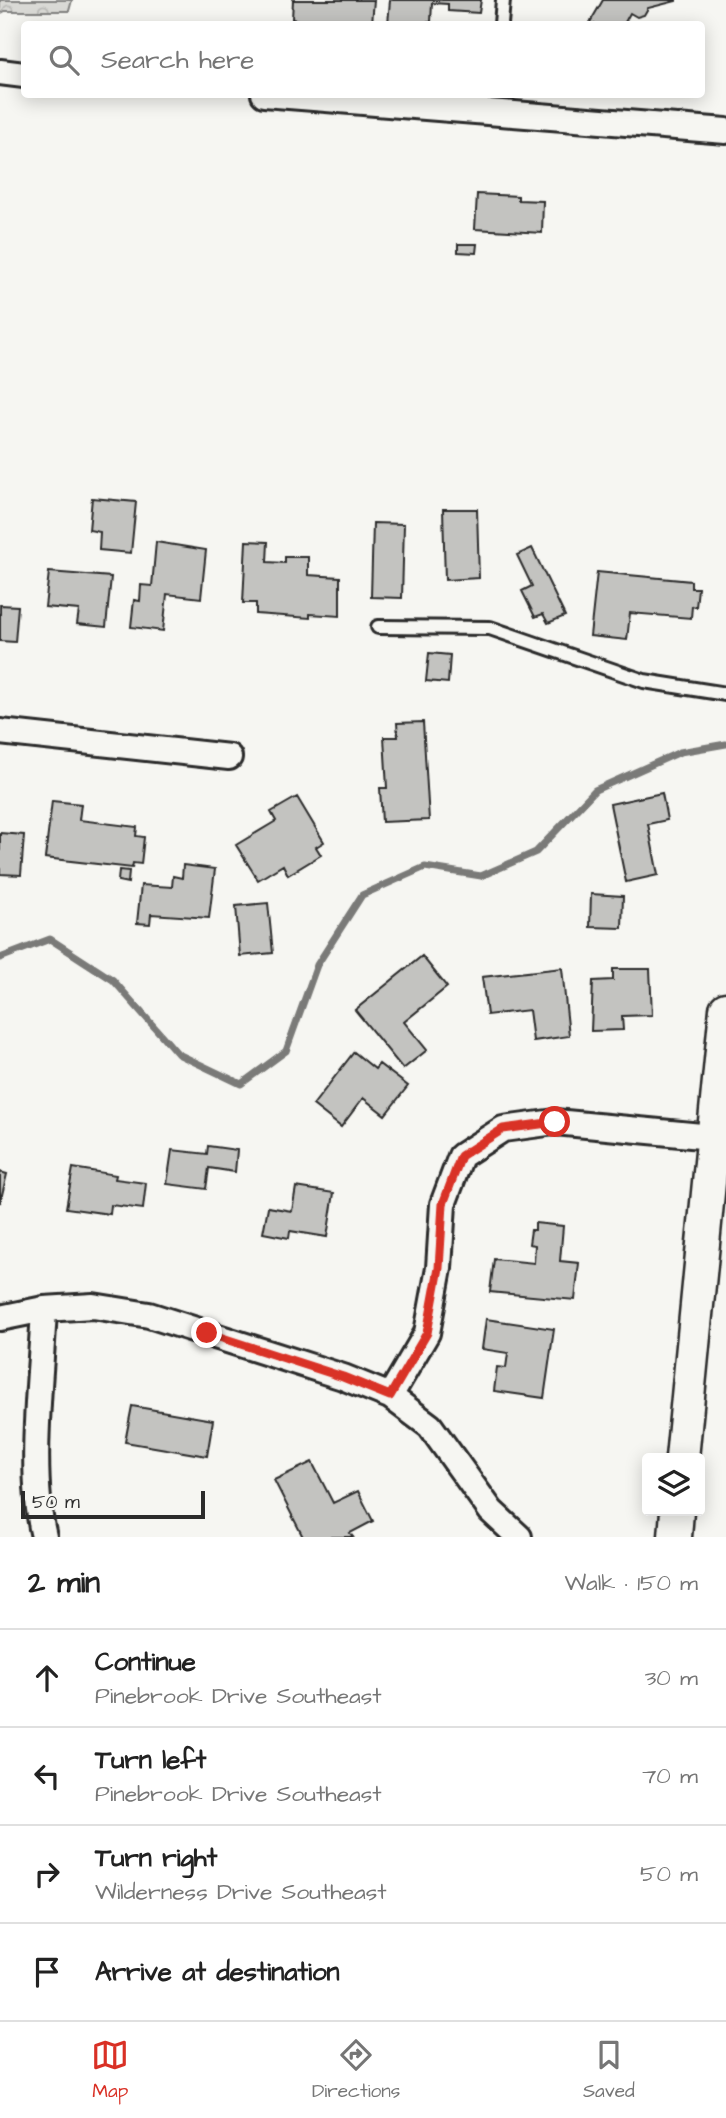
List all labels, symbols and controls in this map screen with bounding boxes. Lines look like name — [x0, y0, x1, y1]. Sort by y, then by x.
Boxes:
search box — [21, 21, 705, 98]
icon: search — [45, 41, 83, 79]
text: Search here — [101, 42, 254, 78]
route start — [539, 1106, 570, 1137]
route end — [191, 1317, 222, 1348]
map controls — [642, 1453, 705, 1516]
button: layers — [642, 1453, 705, 1516]
scale bar — [21, 1488, 205, 1520]
text: 50 m — [32, 1489, 80, 1516]
text: 2 min — [28, 1562, 100, 1604]
text: Walk · 150 m — [564, 1567, 698, 1599]
text: Continue — [95, 1644, 196, 1680]
icon: ahead — [28, 1659, 66, 1697]
text: 30 m — [645, 1662, 698, 1694]
text: Pinebrook Drive Southeast — [95, 1680, 382, 1712]
text: Turn left — [95, 1742, 206, 1778]
icon: left — [28, 1757, 66, 1795]
text: 70 m — [642, 1760, 698, 1792]
text: Pinebrook Drive Southeast — [95, 1778, 382, 1810]
text: Turn right — [95, 1840, 217, 1876]
icon: right — [28, 1855, 66, 1893]
text: 50 m — [640, 1858, 698, 1890]
text: Wilderness Drive Southeast — [95, 1876, 387, 1908]
icon: arrive — [28, 1953, 66, 1991]
text: Arrive at destination — [95, 1954, 340, 1990]
tab: Map — [91, 2036, 129, 2105]
tab: Directions — [312, 2036, 400, 2105]
tab: Saved — [583, 2036, 635, 2105]

